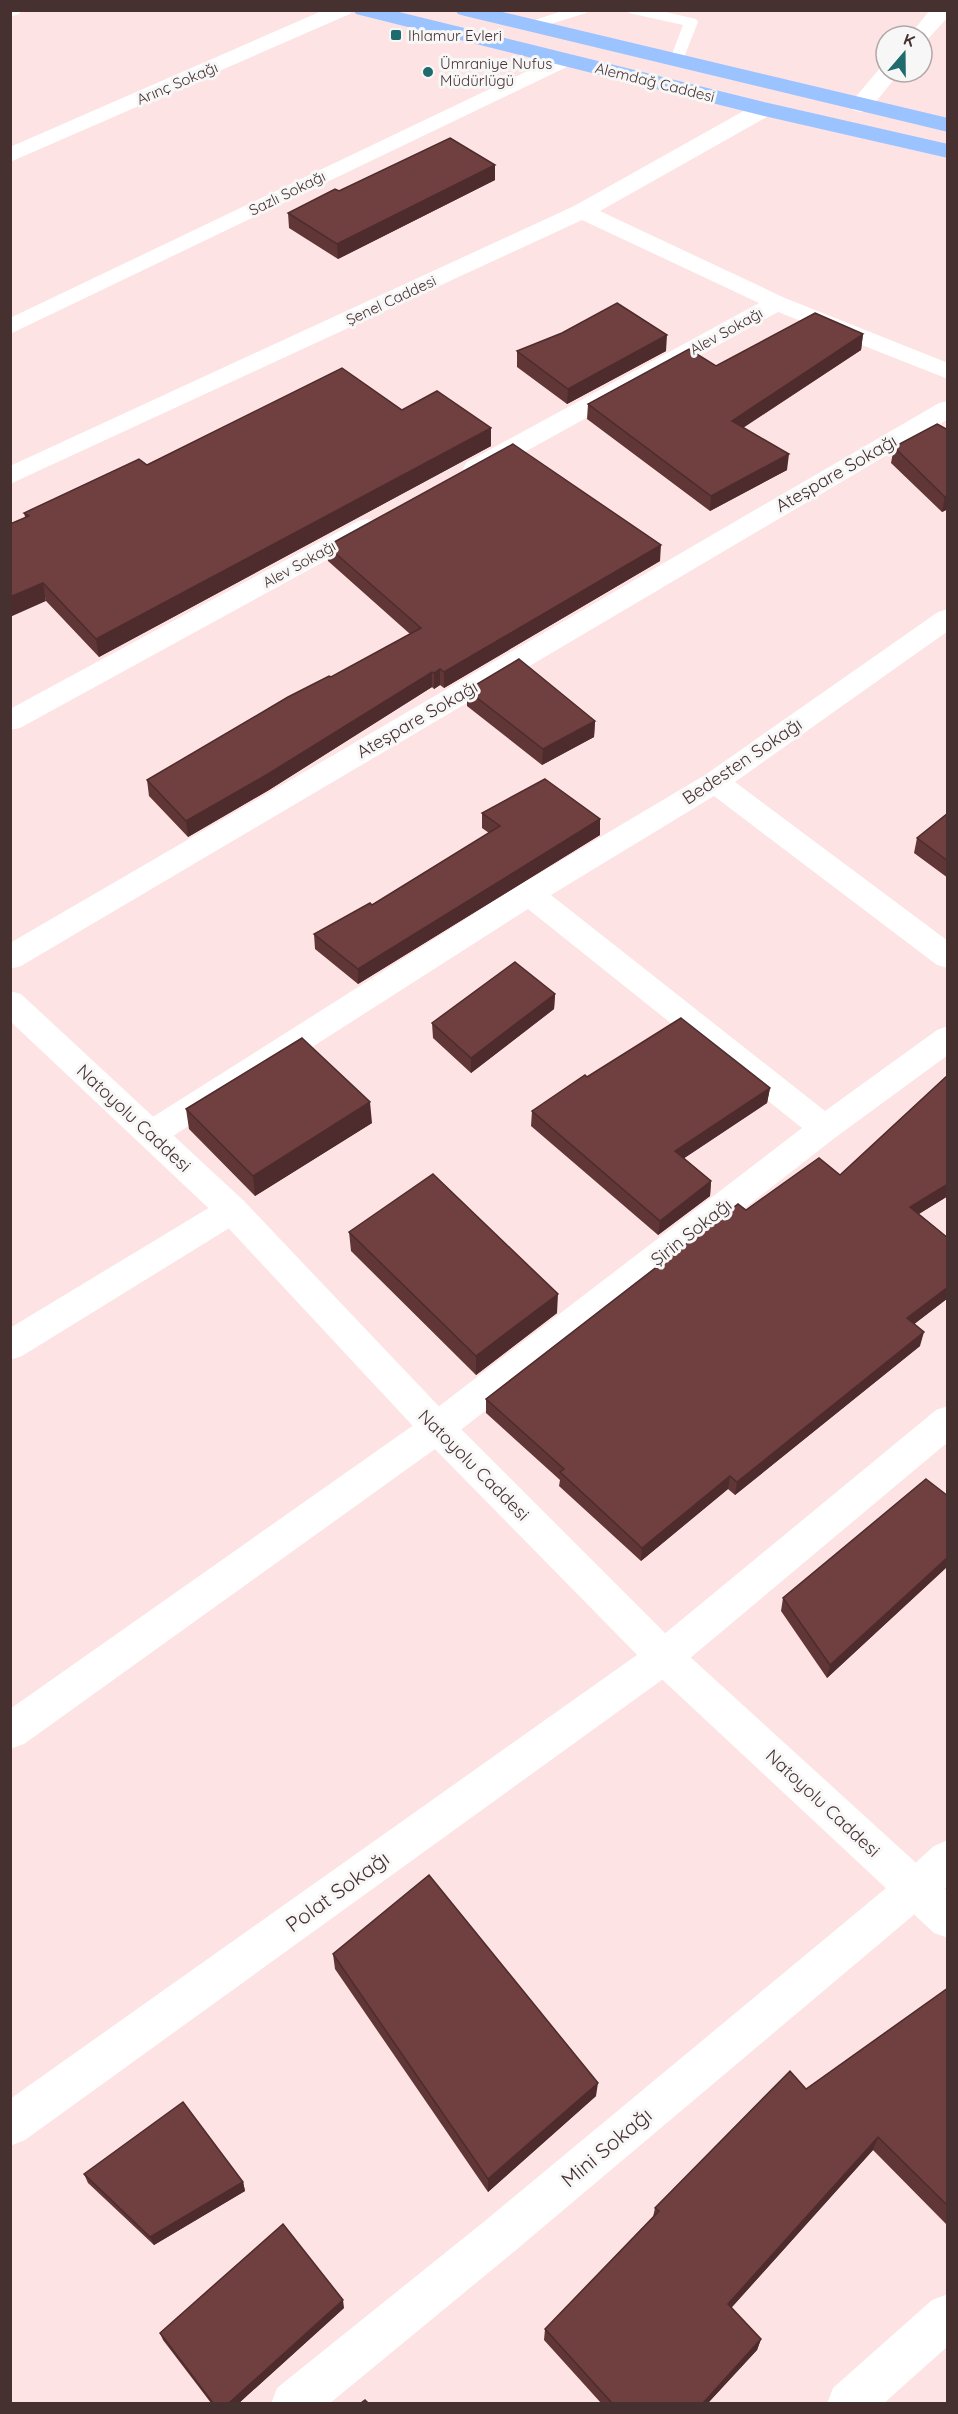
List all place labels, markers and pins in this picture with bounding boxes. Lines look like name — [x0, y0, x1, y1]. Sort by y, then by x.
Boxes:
place label: Ihlamur Evleri — [408, 26, 502, 45]
marker: Ihlamur Evleri — [389, 28, 403, 42]
place label: Ümraniye Nufus Müdürlügü — [440, 54, 552, 90]
marker: Ümraniye Nufus Müdürlügü — [421, 65, 435, 79]

